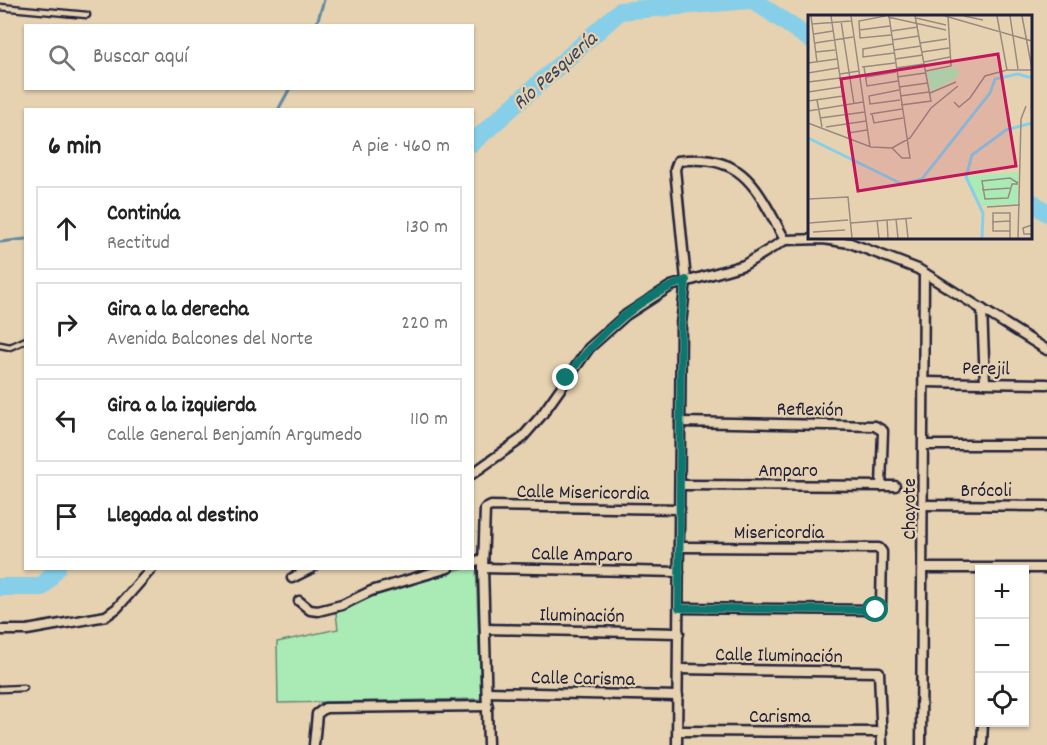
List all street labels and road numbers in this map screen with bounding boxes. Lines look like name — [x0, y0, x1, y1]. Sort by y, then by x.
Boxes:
street label: Perejil — [962, 356, 1010, 384]
street label: Reflexión — [776, 396, 843, 426]
street label: Amparo — [758, 458, 818, 486]
street label: Chayote — [897, 478, 925, 540]
street label: Brócoli — [960, 478, 1012, 506]
street label: Calle Misericordia — [516, 479, 650, 509]
street label: Misericordia — [734, 520, 825, 548]
street label: Calle Amparo — [531, 541, 633, 571]
street label: Iluminación — [539, 602, 625, 632]
street label: Calle Iluminación — [715, 642, 843, 672]
street label: Calle Carisma — [531, 665, 636, 695]
street label: Carisma — [749, 704, 812, 732]

